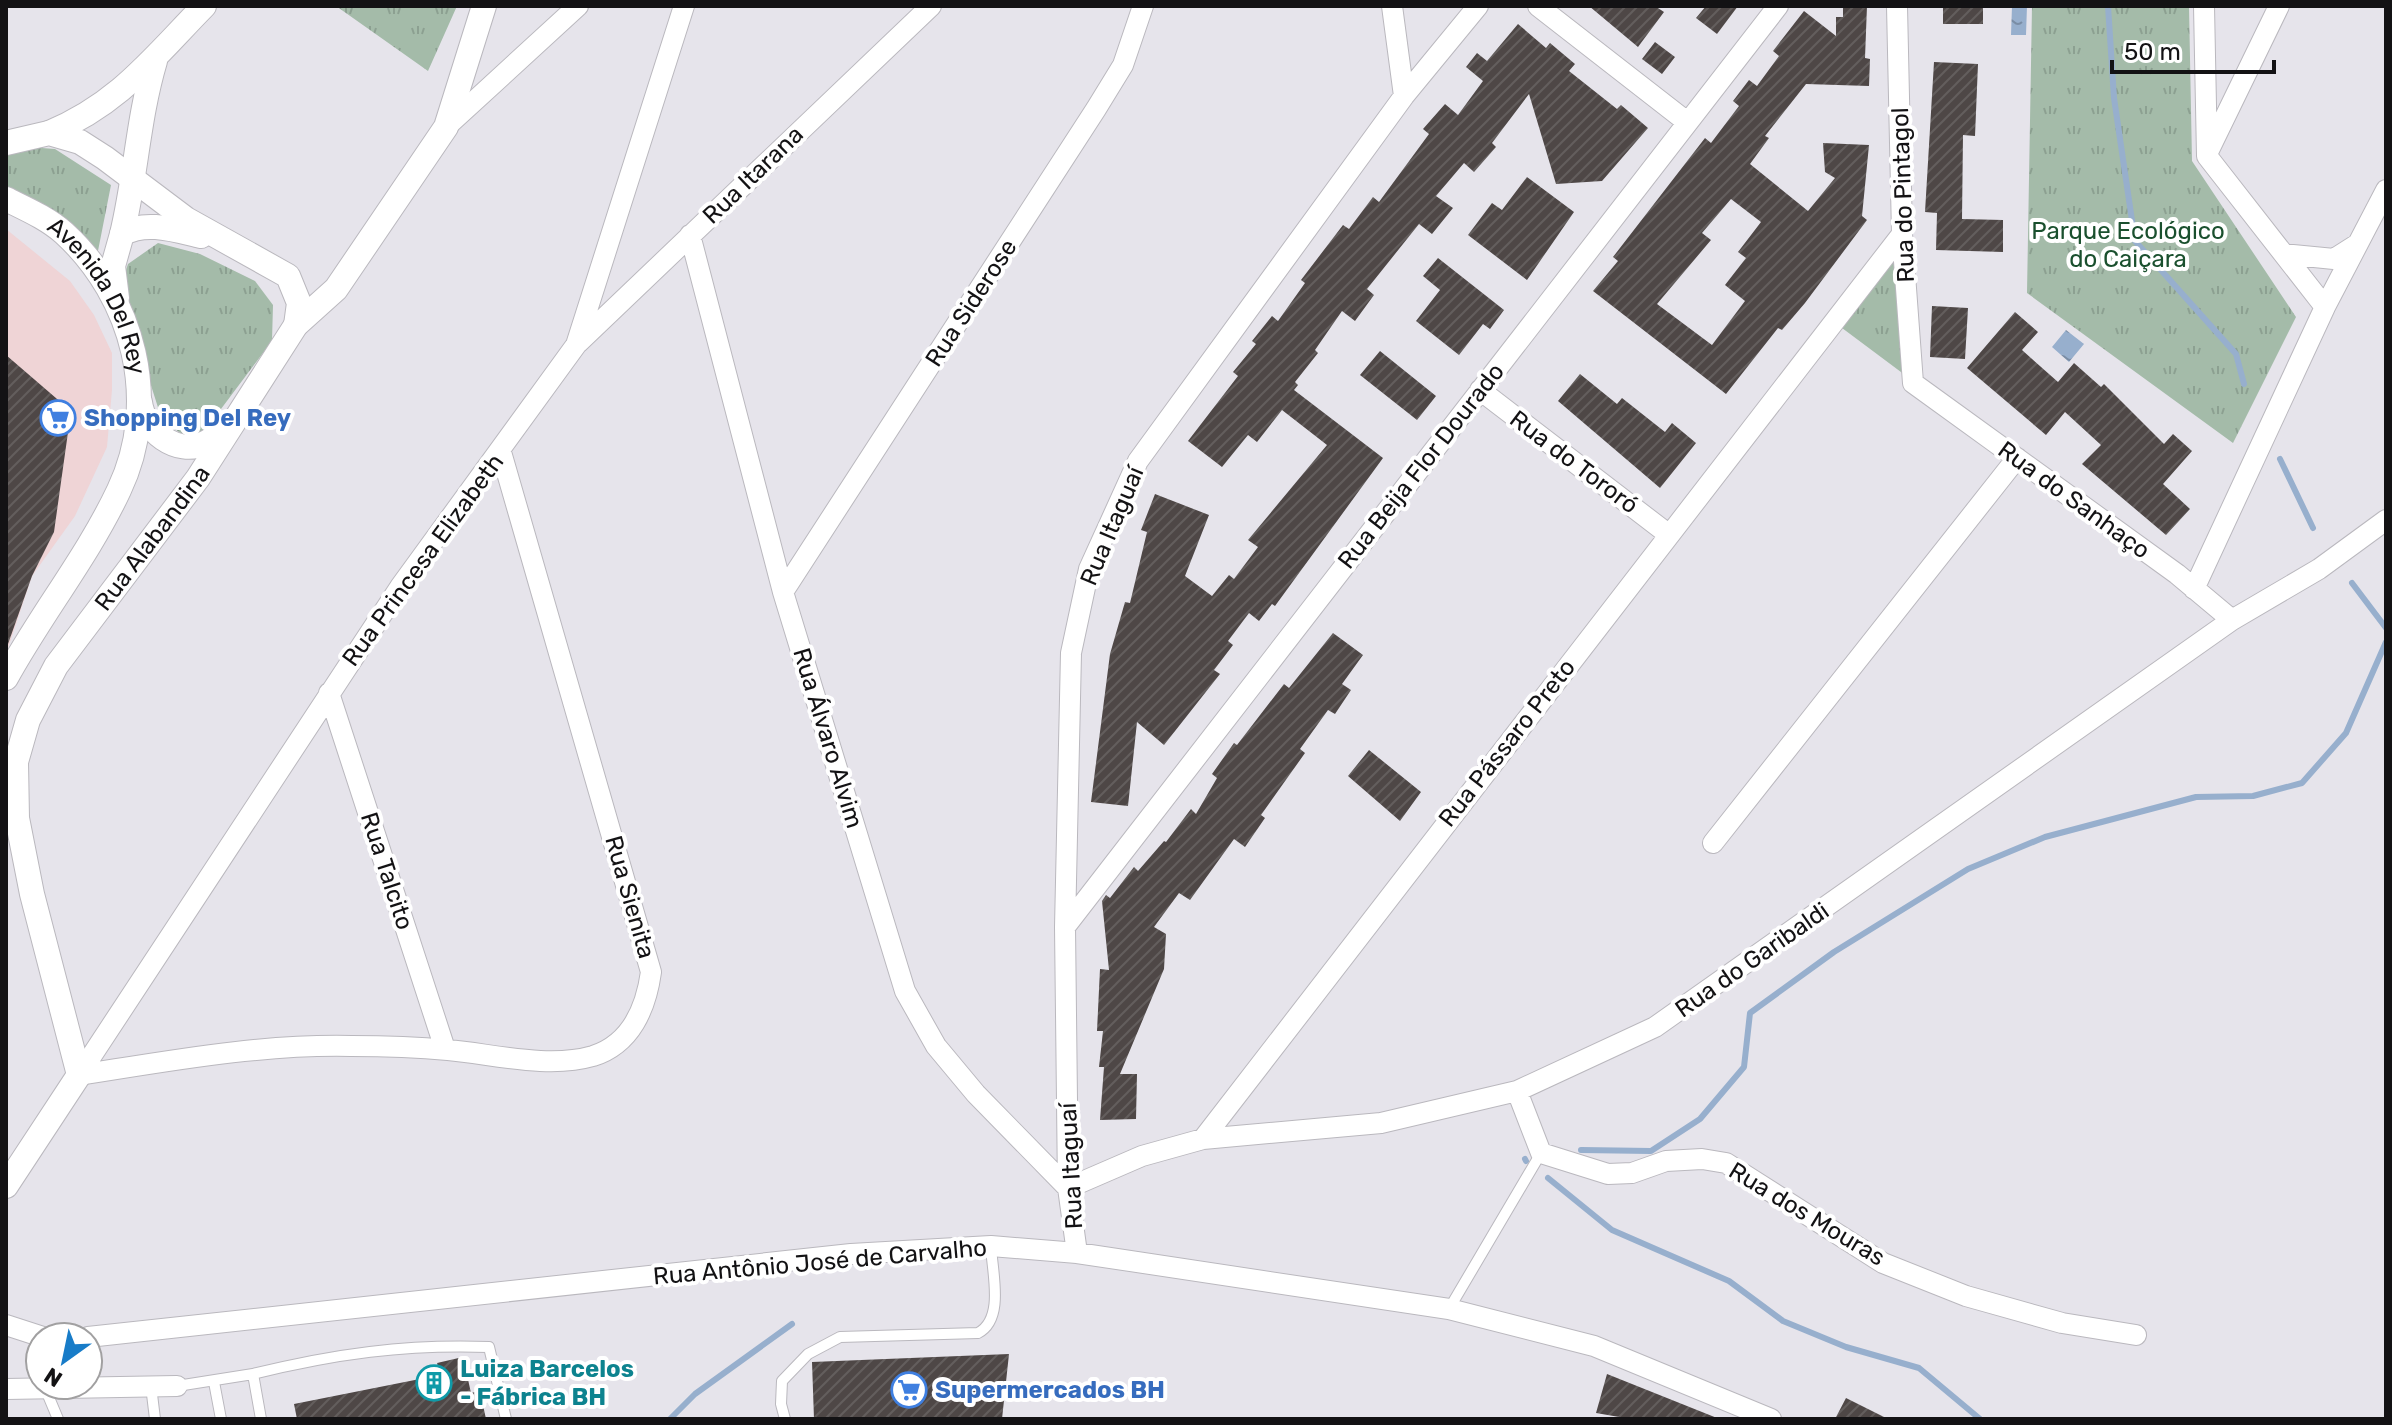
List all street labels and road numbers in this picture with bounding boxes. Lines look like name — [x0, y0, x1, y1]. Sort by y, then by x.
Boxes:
street label: Rua do Pintagol — [1886, 107, 1920, 283]
street label: Rua Itarana — [697, 120, 809, 230]
street label: Avenida Del Rey — [42, 211, 151, 376]
street label: Rua Siderose — [919, 234, 1023, 372]
street label: Rua Beija Flor Dourado — [1332, 358, 1510, 574]
street label: Rua do Tororó — [1504, 405, 1644, 519]
street label: Rua do Sanhaço — [1993, 436, 2155, 564]
street label: Rua Princesa Elizabeth — [337, 448, 509, 672]
street label: Rua Alabandina — [89, 461, 216, 616]
street label: Rua Itaguaí — [1074, 461, 1150, 590]
street label: Rua Álvaro Alvim — [787, 645, 869, 831]
street label: Rua Pássaro Preto — [1433, 654, 1581, 832]
street label: Rua Talcito — [355, 809, 419, 933]
street label: Rua Sienita — [599, 832, 661, 962]
street label: Rua do Garibaldi — [1670, 897, 1834, 1023]
street label: Rua Itaguaí — [1054, 1101, 1088, 1230]
street label: Rua dos Mouras — [1724, 1156, 1890, 1272]
street label: Rua Antônio José de Carvalho — [652, 1233, 988, 1291]

